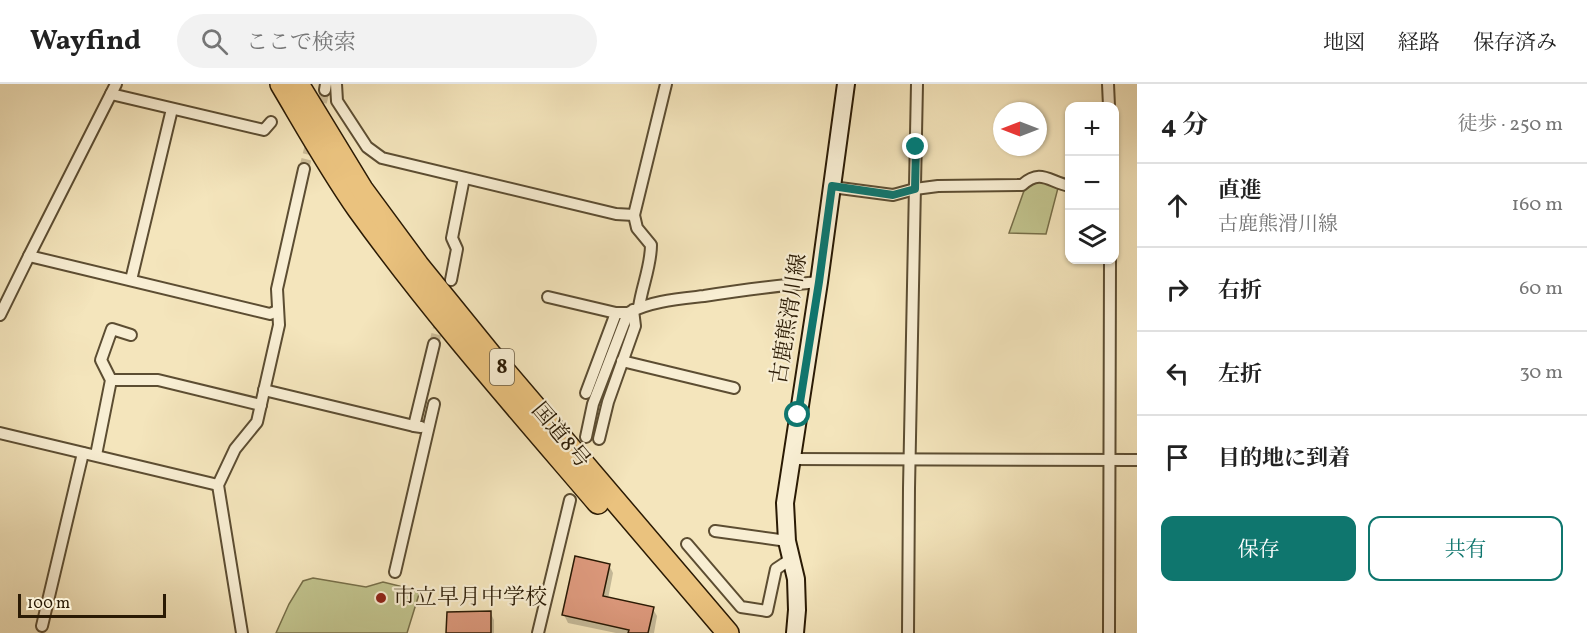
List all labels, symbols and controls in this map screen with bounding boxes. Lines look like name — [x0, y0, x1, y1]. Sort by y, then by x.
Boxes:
search box — [177, 14, 597, 68]
text: Wayfind — [30, 22, 141, 61]
icon: search — [198, 25, 231, 58]
text: ここで検索 — [246, 28, 356, 59]
text: 地図 — [1323, 29, 1365, 58]
text: 経路 — [1398, 29, 1440, 58]
text: 保存済み — [1473, 29, 1557, 58]
north arrow — [993, 102, 1047, 156]
map controls — [1065, 102, 1119, 264]
button: + — [1065, 102, 1119, 156]
text: 4 分 — [1161, 108, 1208, 144]
text: 徒歩 · 250 m — [1457, 111, 1563, 139]
route end — [902, 133, 928, 159]
button: − — [1065, 156, 1119, 210]
text: 直進 — [1218, 176, 1262, 207]
icon: ahead — [1161, 189, 1194, 222]
text: 160 m — [1511, 191, 1563, 219]
button: layers — [1065, 210, 1119, 264]
text: 古鹿熊滑川線 — [1218, 211, 1338, 239]
street label: 古鹿熊滑川線 — [764, 251, 816, 387]
icon: right — [1161, 273, 1194, 306]
text: 60 m — [1519, 275, 1563, 303]
text: 右折 — [1218, 276, 1262, 307]
road number: 8 — [490, 349, 514, 385]
icon: left — [1161, 357, 1194, 390]
text: 30 m — [1519, 359, 1563, 387]
text: 左折 — [1218, 360, 1262, 391]
street label: 国道8号 — [523, 396, 597, 476]
route start — [784, 401, 810, 427]
icon: arrive — [1161, 441, 1194, 474]
text: 目的地に到着 — [1218, 444, 1350, 475]
button: 保存 — [1161, 516, 1356, 581]
button: 共有 — [1368, 516, 1563, 581]
place label: 市立早月中学校 — [393, 583, 547, 614]
scale bar — [18, 591, 166, 618]
marker: 市立早月中学校 — [374, 591, 388, 605]
text: 100 m — [27, 593, 70, 615]

